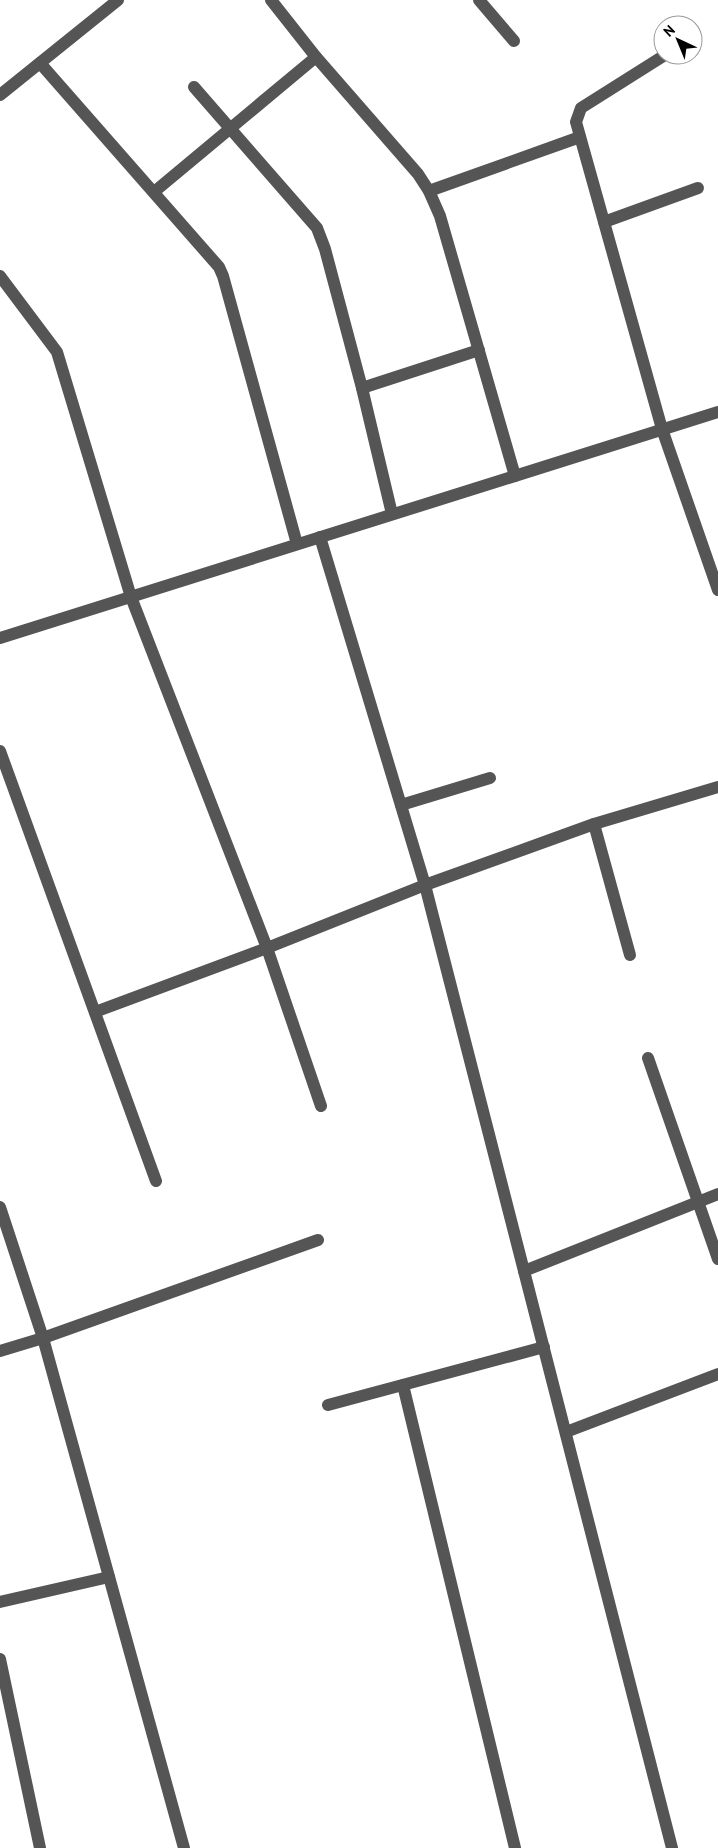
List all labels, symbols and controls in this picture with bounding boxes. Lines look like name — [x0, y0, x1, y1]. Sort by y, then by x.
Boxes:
north arrow — [653, 15, 703, 65]
text: N — [659, 21, 679, 40]

